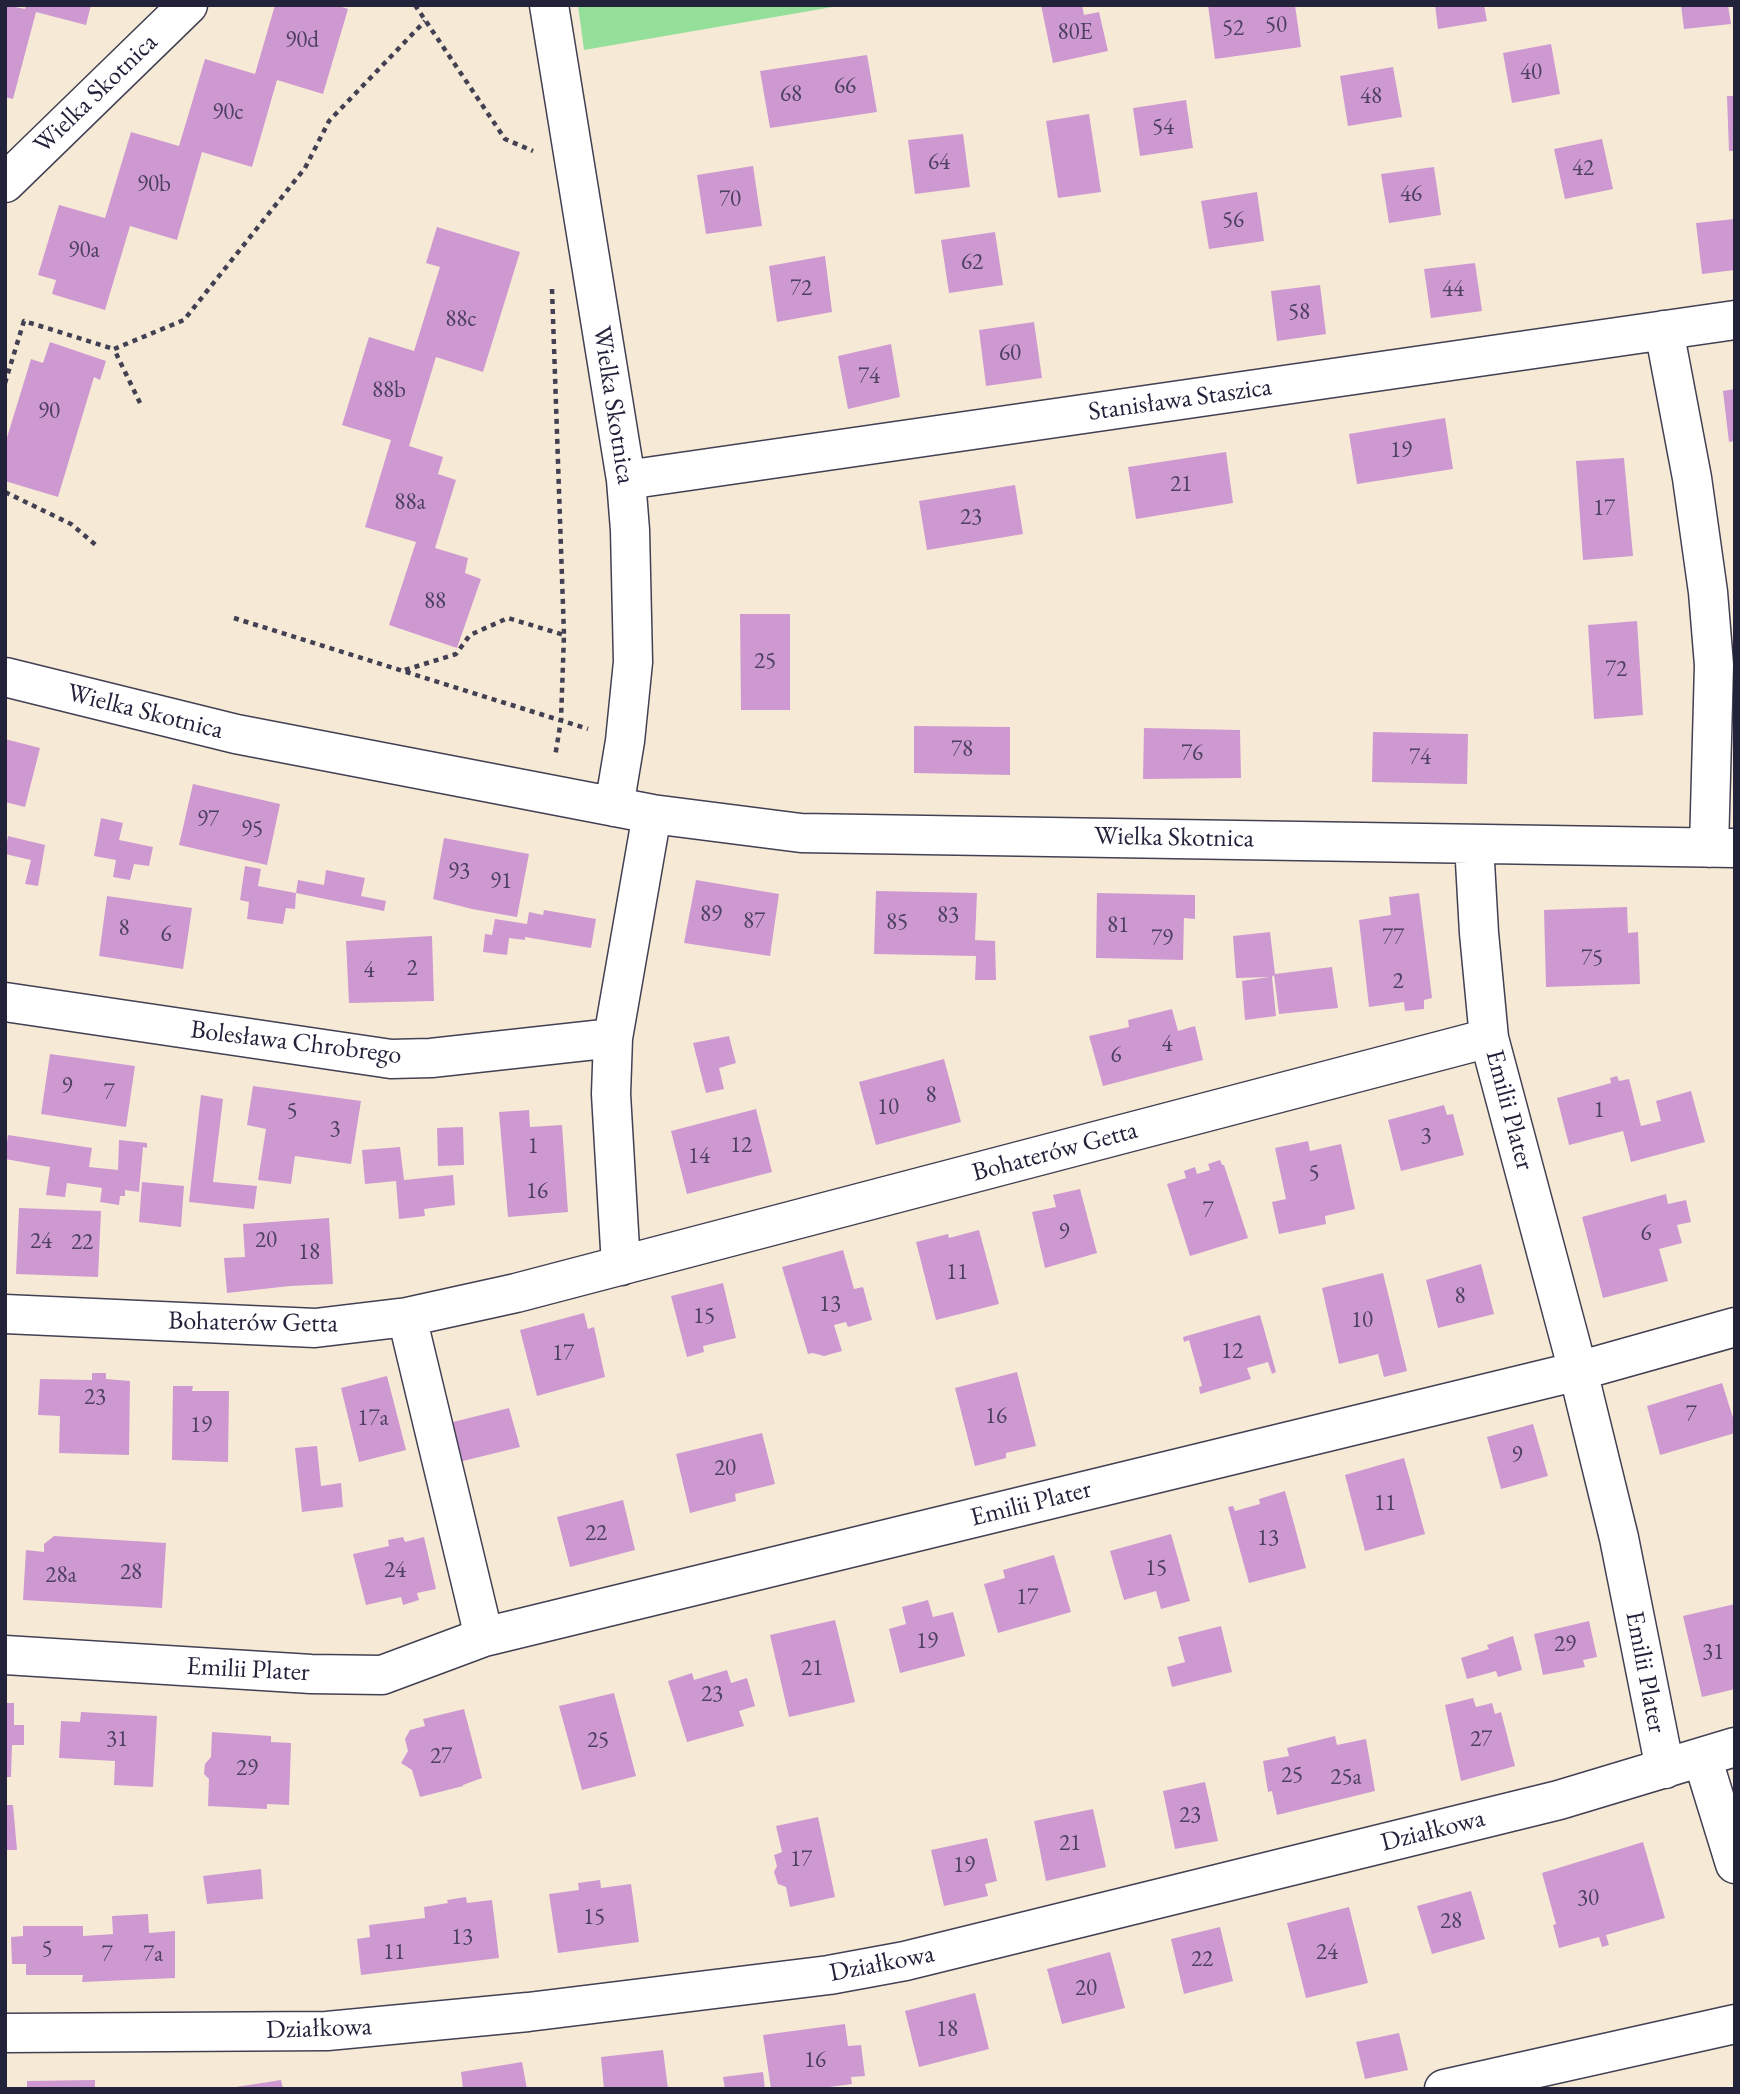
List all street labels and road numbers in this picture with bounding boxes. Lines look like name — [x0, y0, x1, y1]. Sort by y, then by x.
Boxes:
street label: Wielka Skotnica — [28, 27, 164, 161]
street label: Wielka Skotnica — [585, 324, 641, 486]
street label: Stanisława Staszica — [1086, 372, 1274, 428]
street label: Wielka Skotnica — [64, 678, 226, 746]
street label: Wielka Skotnica — [1094, 821, 1254, 855]
street label: Bolesława Chrobrego — [189, 1015, 403, 1071]
street label: Emilii Plater — [1478, 1046, 1540, 1174]
street label: Bohaterów Getta — [969, 1115, 1141, 1189]
street label: Bohaterów Getta — [168, 1306, 338, 1340]
street label: Emilii Plater — [967, 1474, 1095, 1534]
street label: Emilii Plater — [1618, 1608, 1672, 1736]
street label: Emilii Plater — [186, 1651, 310, 1689]
street label: Działkowa — [1378, 1803, 1488, 1859]
street label: Działkowa — [827, 1939, 937, 1989]
street label: Działkowa — [266, 2012, 372, 2046]

